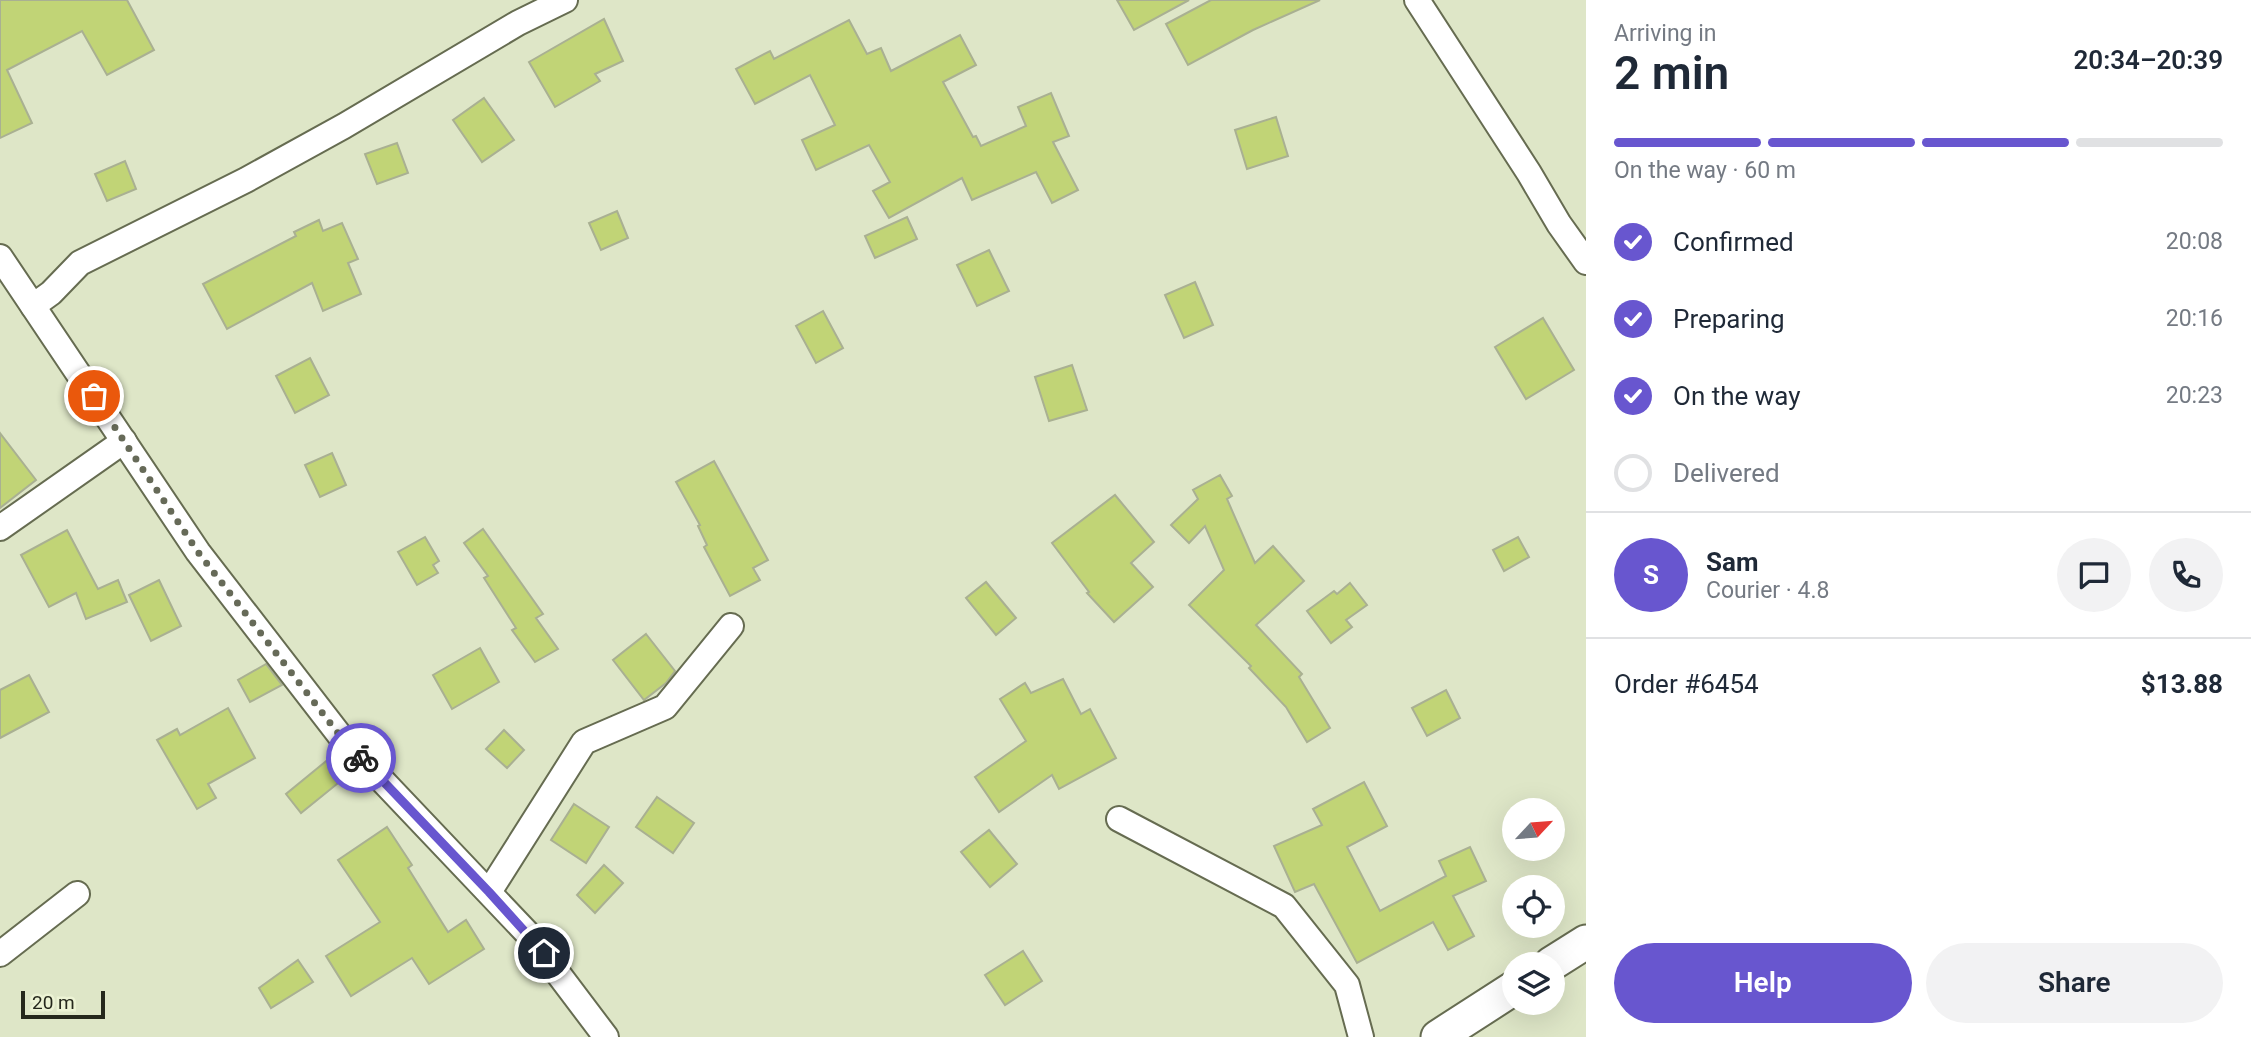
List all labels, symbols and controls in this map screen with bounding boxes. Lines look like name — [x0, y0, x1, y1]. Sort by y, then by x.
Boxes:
text: Arriving in — [1614, 20, 1717, 47]
text: 20:34–20:39 — [2073, 45, 2223, 75]
text: 2 min — [1614, 46, 1729, 100]
text: On the way · 60 m — [1614, 157, 1796, 184]
icon: check — [1614, 223, 1652, 261]
text: Confirmed — [1673, 227, 1794, 257]
text: 20:08 — [2166, 228, 2223, 255]
icon: check — [1614, 300, 1652, 338]
text: Preparing — [1673, 304, 1785, 334]
text: 20:16 — [2166, 305, 2223, 332]
pin — [64, 366, 124, 426]
icon: bag — [75, 377, 113, 415]
icon: check — [1614, 377, 1652, 415]
text: On the way — [1673, 381, 1801, 411]
text: 20:23 — [2166, 382, 2223, 409]
text: Delivered — [1673, 458, 1780, 488]
button: chat — [2057, 538, 2131, 612]
button: phone — [2149, 538, 2223, 612]
text: Sam — [1706, 547, 1758, 577]
text: S — [1643, 560, 1659, 590]
text: Courier · 4.8 — [1706, 577, 1829, 604]
text: Order #6454 — [1614, 669, 1759, 699]
text: $13.88 — [2141, 669, 2223, 699]
courier — [326, 723, 396, 793]
icon: bike — [342, 739, 380, 777]
north arrow — [1502, 798, 1564, 861]
map controls — [1502, 798, 1565, 1015]
button: locate — [1502, 875, 1565, 938]
pin — [514, 923, 574, 983]
icon: home — [525, 934, 563, 972]
button: Help — [1614, 943, 1912, 1023]
button: Share — [1926, 943, 2223, 1023]
button: layers — [1502, 952, 1565, 1015]
scale bar — [21, 988, 105, 1020]
text: 20 m — [32, 991, 75, 1014]

